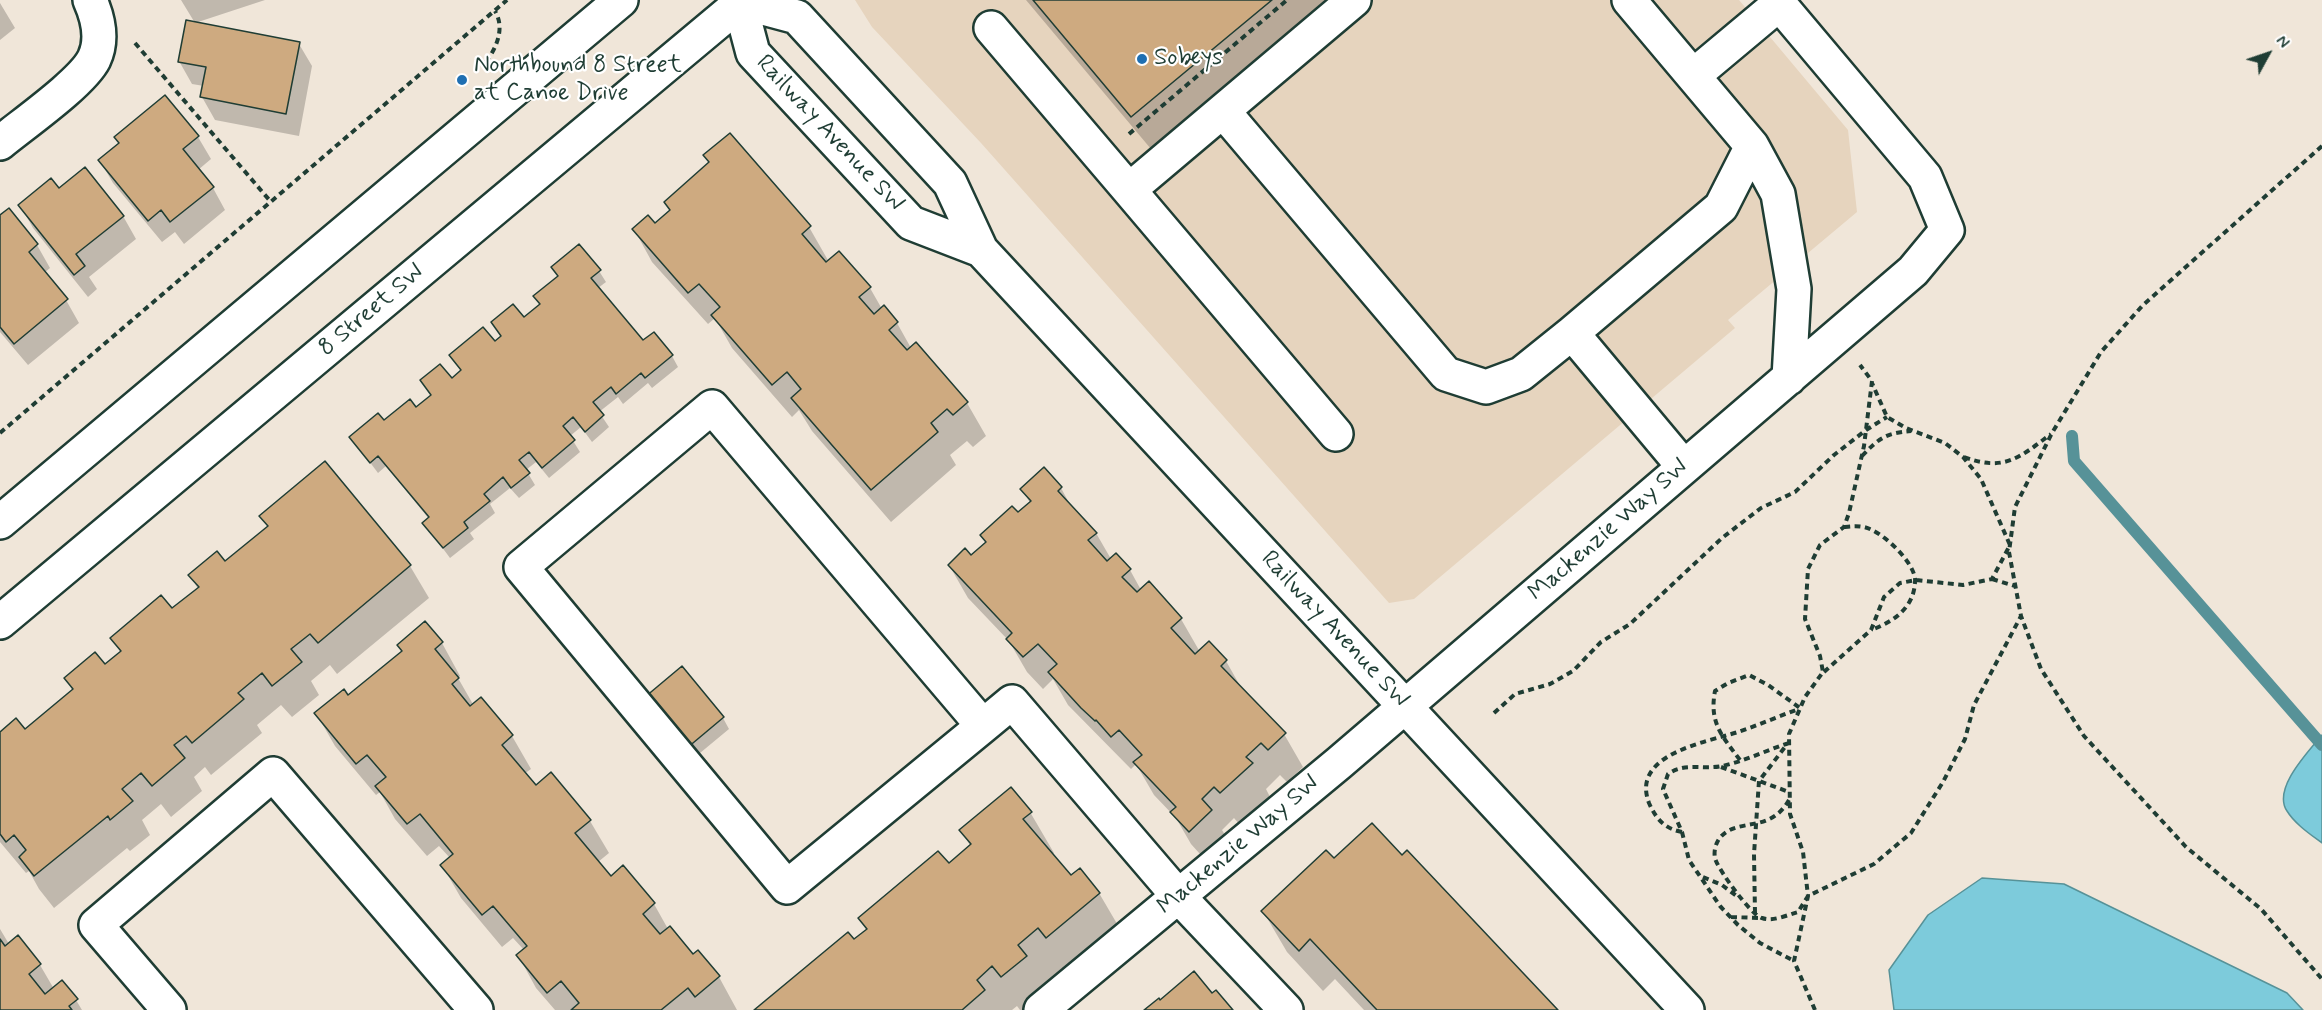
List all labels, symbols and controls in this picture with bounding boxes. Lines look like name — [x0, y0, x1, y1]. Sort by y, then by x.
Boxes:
north arrow — [2238, 24, 2298, 84]
text: N — [2271, 31, 2294, 53]
place label: Sobeys — [1154, 45, 1223, 73]
street label: Railway Avenue SW — [749, 50, 909, 218]
place label: Northbound 8 Street at Canoe Drive — [474, 52, 682, 108]
marker: Sobeys — [1135, 52, 1149, 66]
marker: Northbound 8 Street at Canoe Drive — [455, 73, 469, 87]
street label: 8 Street SW — [314, 259, 430, 363]
street label: Mackenzie Way SW — [1523, 454, 1695, 608]
street label: Railway Avenue SW — [1254, 546, 1414, 714]
street label: Mackenzie Way SW — [1152, 770, 1326, 922]

